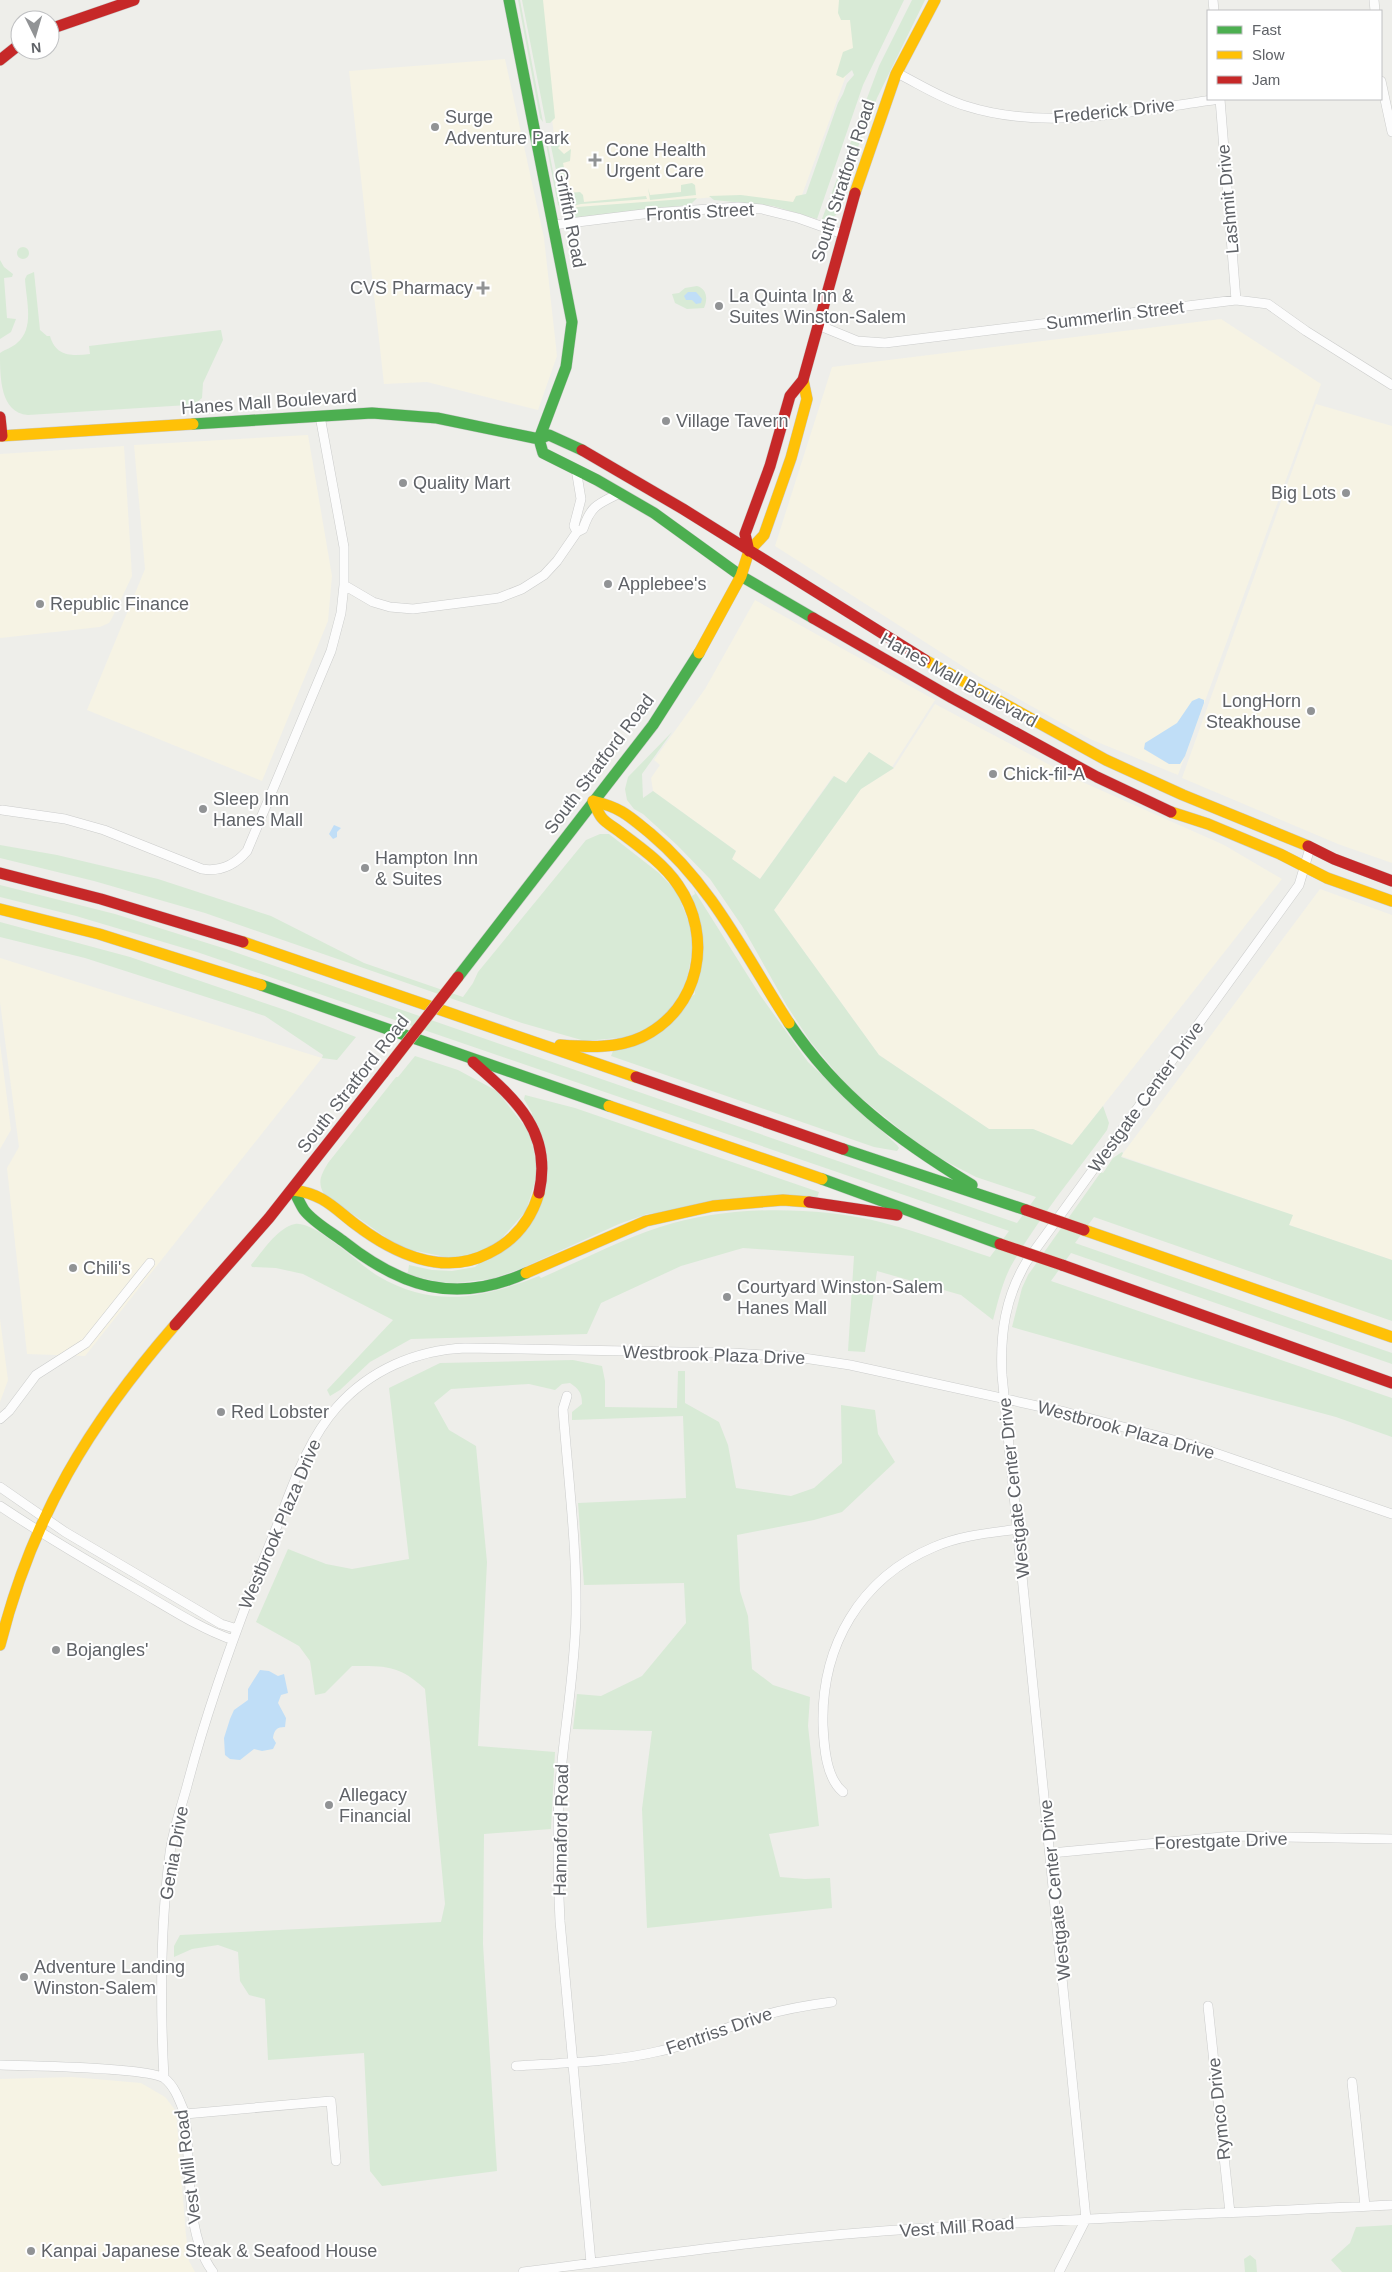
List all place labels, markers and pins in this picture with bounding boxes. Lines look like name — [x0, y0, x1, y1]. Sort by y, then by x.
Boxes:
place label: Surge Adventure Park — [445, 107, 570, 148]
marker: Surge Adventure Park — [429, 121, 441, 133]
place label: Cone Health Urgent Care — [606, 140, 706, 181]
marker: Cone Health Urgent Care — [588, 153, 602, 167]
place label: CVS Pharmacy — [350, 278, 473, 298]
marker: CVS Pharmacy — [477, 282, 489, 294]
place label: La Quinta Inn & Suites Winston-Salem — [729, 286, 906, 327]
marker: La Quinta Inn & Suites Winston-Salem — [713, 300, 725, 312]
place label: Village Tavern — [676, 411, 788, 431]
marker: Village Tavern — [660, 415, 672, 427]
place label: Quality Mart — [413, 473, 510, 493]
marker: Quality Mart — [397, 477, 409, 489]
place label: Big Lots — [1271, 483, 1336, 503]
marker: Big Lots — [1340, 487, 1352, 499]
place label: Applebee's — [618, 574, 707, 594]
marker: Applebee's — [602, 578, 614, 590]
place label: Republic Finance — [50, 594, 189, 614]
marker: Republic Finance — [34, 598, 46, 610]
place label: LongHorn Steakhouse — [1206, 691, 1301, 732]
marker: LongHorn Steakhouse — [1305, 705, 1317, 717]
place label: Chick-fil-A — [1003, 764, 1085, 784]
marker: Chick-fil-A — [987, 768, 999, 780]
place label: Sleep Inn Hanes Mall — [213, 789, 303, 830]
marker: Sleep Inn Hanes Mall — [197, 803, 209, 815]
place label: Hampton Inn & Suites — [375, 848, 478, 889]
marker: Hampton Inn & Suites — [359, 862, 371, 874]
place label: Chili's — [83, 1258, 130, 1278]
marker: Chili's — [67, 1262, 79, 1274]
place label: Courtyard Winston-Salem Hanes Mall — [737, 1277, 943, 1318]
marker: Courtyard Winston-Salem Hanes Mall — [721, 1291, 733, 1303]
place label: Red Lobster — [231, 1402, 329, 1422]
marker: Red Lobster — [215, 1406, 227, 1418]
place label: Bojangles' — [66, 1640, 149, 1660]
marker: Bojangles' — [50, 1644, 62, 1656]
place label: Allegacy Financial — [339, 1785, 411, 1826]
marker: Allegacy Financial — [323, 1799, 335, 1811]
place label: Adventure Landing Winston-Salem — [34, 1957, 185, 1998]
marker: Adventure Landing Winston-Salem — [18, 1971, 30, 1983]
place label: Kanpai Japanese Steak & Seafood House — [41, 2241, 377, 2261]
marker: Kanpai Japanese Steak & Seafood House — [25, 2245, 37, 2257]

